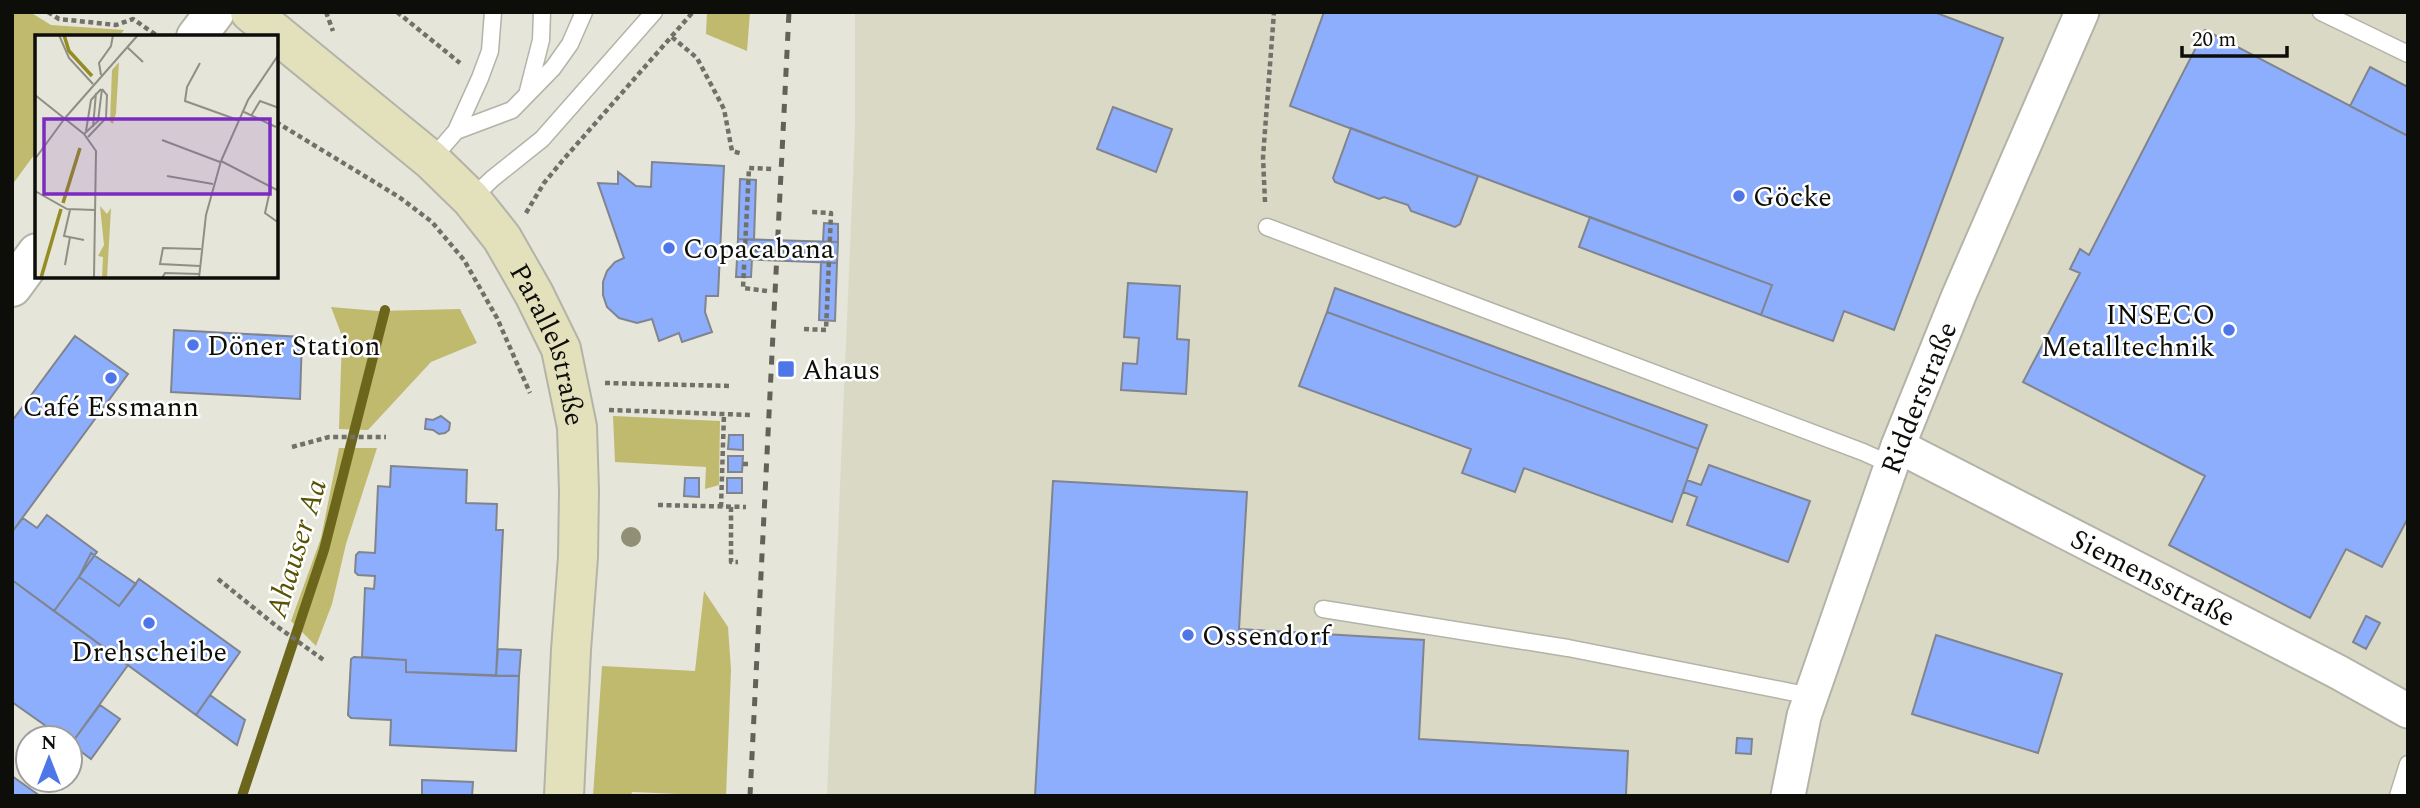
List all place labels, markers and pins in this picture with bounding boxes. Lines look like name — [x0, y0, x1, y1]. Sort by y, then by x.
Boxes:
place label: Göcke — [1753, 176, 1832, 219]
marker: Göcke — [1731, 188, 1747, 204]
place label: Copacabana — [683, 228, 835, 271]
marker: Copacabana — [661, 240, 677, 256]
place label: INSECO Metalltechnik — [2041, 294, 2215, 369]
marker: INSECO Metalltechnik — [2221, 322, 2237, 338]
place label: Döner Station — [207, 325, 381, 368]
marker: Döner Station — [185, 337, 201, 353]
place label: Ahaus — [802, 349, 880, 392]
marker: Ahaus — [776, 359, 796, 379]
marker: Café Essmann — [103, 370, 119, 386]
place label: Café Essmann — [23, 386, 199, 429]
marker: Drehscheibe — [141, 615, 157, 631]
place label: Ossendorf — [1202, 615, 1333, 658]
marker: Ossendorf — [1180, 627, 1196, 643]
place label: Drehscheibe — [71, 631, 227, 674]

